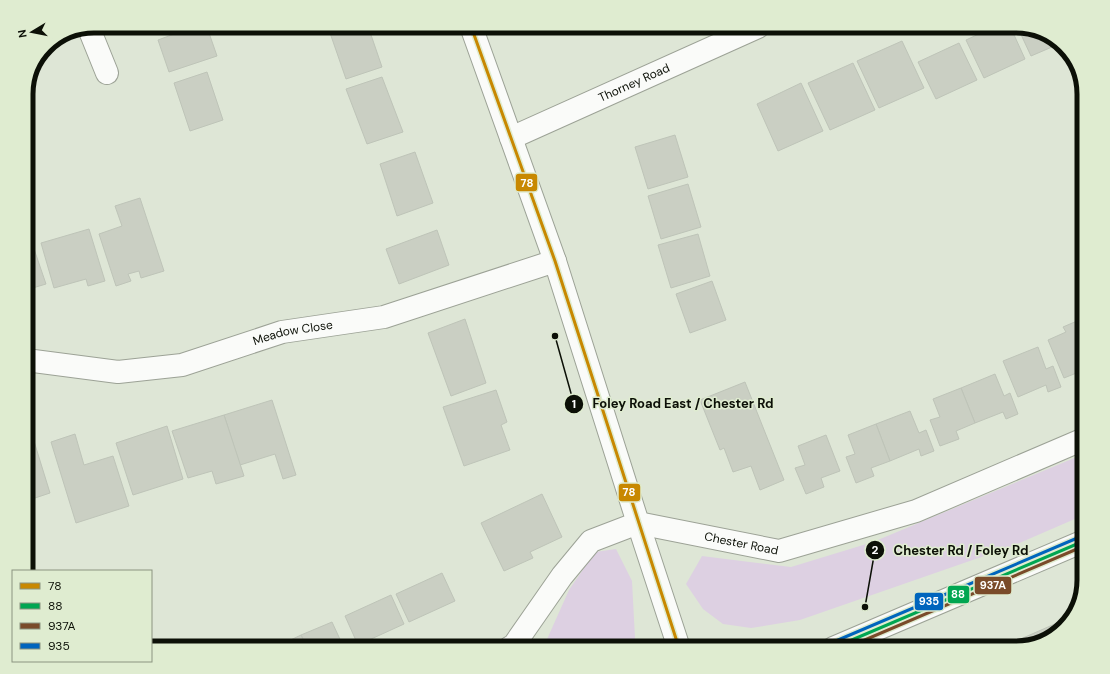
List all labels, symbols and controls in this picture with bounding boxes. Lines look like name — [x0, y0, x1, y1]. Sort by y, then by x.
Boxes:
north arrow — [12, 12, 52, 52]
text: N — [15, 29, 30, 39]
street label: Thorney Road — [596, 60, 672, 106]
line badge: 78 — [515, 173, 538, 192]
text: 78 — [521, 176, 533, 190]
street label: Meadow Close — [251, 317, 334, 349]
callout: Foley Road East / Chester Rd — [564, 391, 781, 416]
text: Foley Road East / Chester Rd — [592, 395, 774, 412]
text: 1 — [572, 396, 576, 412]
line badge: 78 — [618, 483, 641, 502]
text: 78 — [623, 485, 635, 499]
street label: Chester Road — [703, 528, 780, 559]
callout: Chester Rd / Foley Rd — [865, 538, 1036, 563]
text: 2 — [872, 542, 879, 558]
text: Chester Rd / Foley Rd — [894, 542, 1028, 559]
legend — [12, 570, 152, 662]
line badge: 937A — [974, 576, 1012, 595]
text: 78 — [48, 578, 62, 594]
text: 937A — [980, 578, 1006, 592]
line badge: 88 — [947, 585, 970, 604]
text: 88 — [951, 587, 965, 601]
line badge: 935 — [914, 592, 944, 611]
text: 935 — [919, 594, 939, 608]
text: 88 — [48, 598, 63, 614]
text: 937A — [48, 618, 76, 634]
text: 935 — [48, 638, 70, 654]

